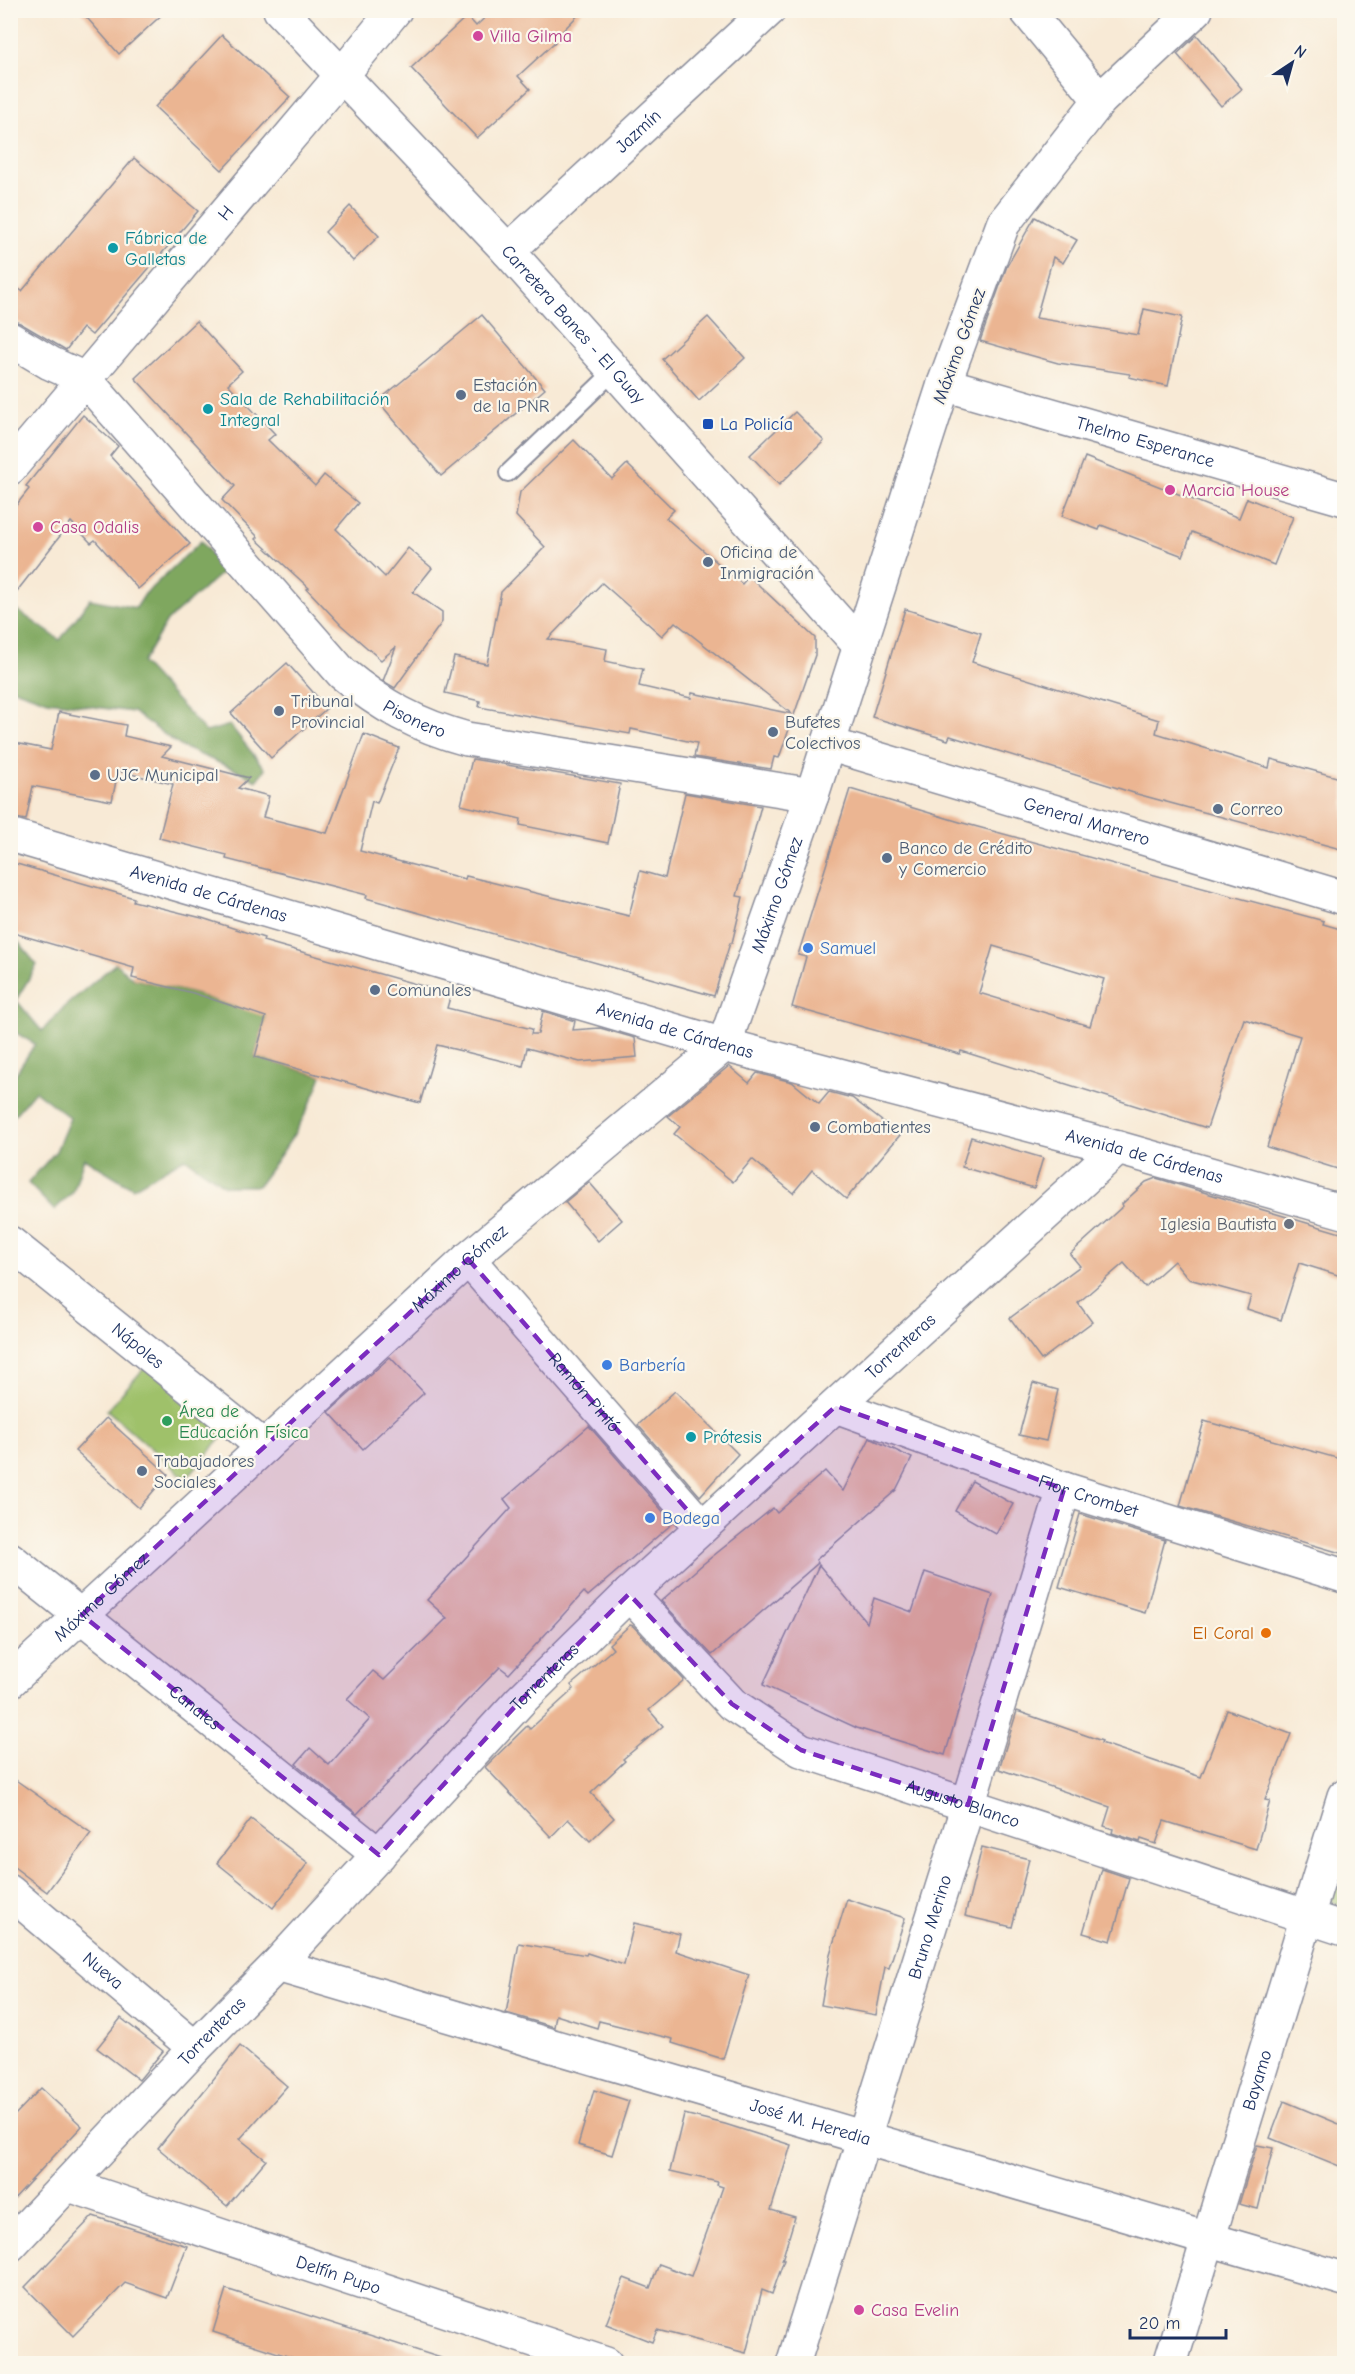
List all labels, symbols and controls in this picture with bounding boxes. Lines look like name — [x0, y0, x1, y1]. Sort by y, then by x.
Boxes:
place label: Villa Gilma — [490, 26, 572, 47]
marker: Villa Gilma — [471, 29, 485, 43]
north arrow — [1262, 33, 1322, 93]
text: N — [1291, 41, 1310, 62]
street label: Jazmín — [611, 105, 665, 157]
street label: H — [214, 201, 238, 225]
place label: Fábrica de Galletas — [125, 228, 207, 270]
marker: Fábrica de Galletas — [106, 241, 120, 255]
street label: Carretera Banes - El Guay — [497, 241, 650, 409]
street label: Máximo Gómez — [929, 285, 990, 407]
place label: Estación de la PNR — [473, 375, 550, 417]
marker: Estación de la PNR — [454, 388, 468, 402]
place label: Sala de Rehabilitación Integral — [220, 389, 389, 431]
marker: Sala de Rehabilitación Integral — [201, 402, 215, 416]
street label: Thelmo Esperance — [1073, 412, 1217, 472]
place label: La Policía — [720, 414, 793, 435]
marker: La Policía — [701, 417, 715, 431]
place label: Marcia House — [1182, 480, 1289, 501]
marker: Marcia House — [1163, 483, 1177, 497]
place label: Casa Odalis — [50, 517, 139, 538]
marker: Casa Odalis — [31, 520, 45, 534]
place label: Oficina de Inmigración — [720, 542, 814, 584]
marker: Oficina de Inmigración — [701, 555, 715, 569]
place label: Tribunal Provincial — [291, 691, 365, 733]
street label: Pisonero — [379, 696, 448, 743]
marker: Tribunal Provincial — [272, 704, 286, 718]
place label: Bufetes Colectivos — [785, 712, 861, 754]
marker: Bufetes Colectivos — [766, 725, 780, 739]
place label: UJC Municipal — [107, 765, 219, 786]
marker: UJC Municipal — [88, 768, 102, 782]
street label: General Marrero — [1021, 793, 1152, 850]
place label: Correo — [1230, 799, 1283, 820]
marker: Correo — [1211, 802, 1225, 816]
street label: Máximo Gómez — [747, 834, 807, 956]
place label: Banco de Crédito y Comercio — [898, 838, 1033, 880]
marker: Banco de Crédito y Comercio — [880, 851, 894, 865]
street label: Avenida de Cárdenas — [128, 861, 289, 927]
place label: Samuel — [820, 938, 876, 959]
marker: Samuel — [801, 941, 815, 955]
place label: Comunales — [387, 980, 471, 1001]
marker: Comunales — [368, 983, 382, 997]
street label: Avenida de Cárdenas — [594, 998, 756, 1063]
place label: Combatientes — [827, 1117, 931, 1138]
marker: Combatientes — [808, 1120, 822, 1134]
street label: Avenida de Cárdenas — [1063, 1125, 1225, 1188]
place label: Iglesia Bautista — [1160, 1214, 1277, 1235]
marker: Iglesia Bautista — [1282, 1217, 1296, 1231]
street label: Máximo Gómez — [407, 1220, 512, 1317]
street label: Torrenteras — [861, 1309, 940, 1384]
street label: Nápoles — [107, 1319, 168, 1373]
street label: Ramón Pintó — [544, 1349, 624, 1437]
place label: Barbería — [619, 1355, 686, 1376]
marker: Barbería — [600, 1358, 614, 1372]
place label: Área de Educación Física — [179, 1400, 309, 1443]
marker: Área de Educación Física — [160, 1414, 174, 1428]
place label: Prótesis — [703, 1427, 762, 1448]
marker: Prótesis — [684, 1430, 698, 1444]
place label: Trabajadores Sociales — [154, 1451, 254, 1493]
marker: Trabajadores Sociales — [135, 1464, 149, 1478]
street label: Flor Crombet — [1036, 1471, 1141, 1523]
place label: Bodega — [662, 1508, 720, 1529]
marker: Bodega — [643, 1511, 657, 1525]
street label: Máximo Gómez — [50, 1548, 153, 1646]
place label: El Coral — [1193, 1623, 1254, 1644]
marker: El Coral — [1259, 1626, 1273, 1640]
street label: Torrenteras — [506, 1639, 583, 1715]
street label: Canales — [165, 1681, 225, 1735]
street label: Augusto Blanco — [903, 1775, 1022, 1832]
street label: Bruno Merino — [904, 1872, 956, 1982]
street label: Nueva — [78, 1948, 128, 1994]
street label: Torrenteras — [174, 1993, 250, 2070]
street label: Bayamo — [1238, 2047, 1277, 2113]
street label: José M. Heredia — [747, 2095, 873, 2150]
street label: Delfín Pupo — [293, 2251, 383, 2299]
place label: Casa Evelin — [871, 2300, 959, 2321]
scale bar — [1130, 2302, 1226, 2340]
marker: Casa Evelin — [852, 2303, 866, 2317]
text: 20 m — [1139, 2313, 1180, 2334]

